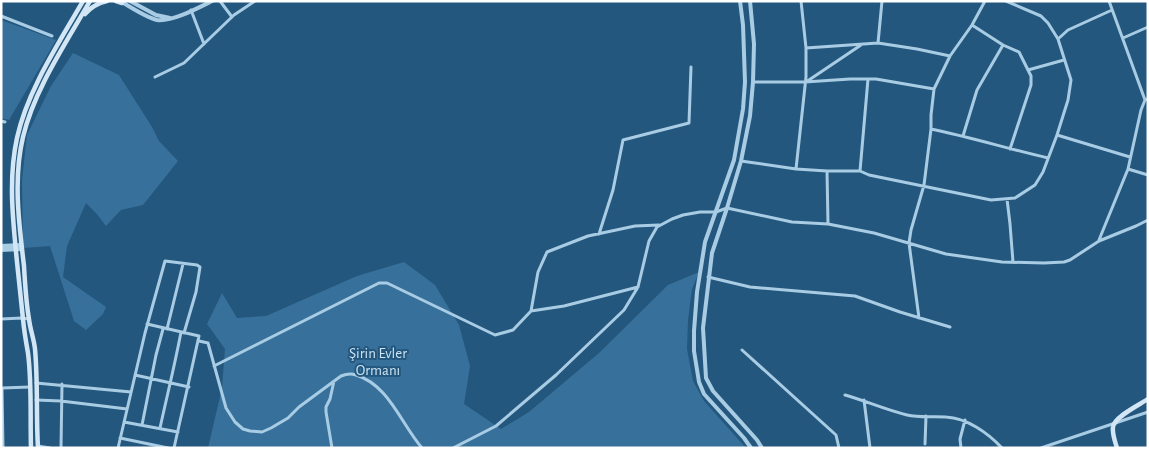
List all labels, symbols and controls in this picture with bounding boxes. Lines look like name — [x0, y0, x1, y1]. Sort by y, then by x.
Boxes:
park label: Şirin Evler Ormanı — [349, 346, 407, 378]

